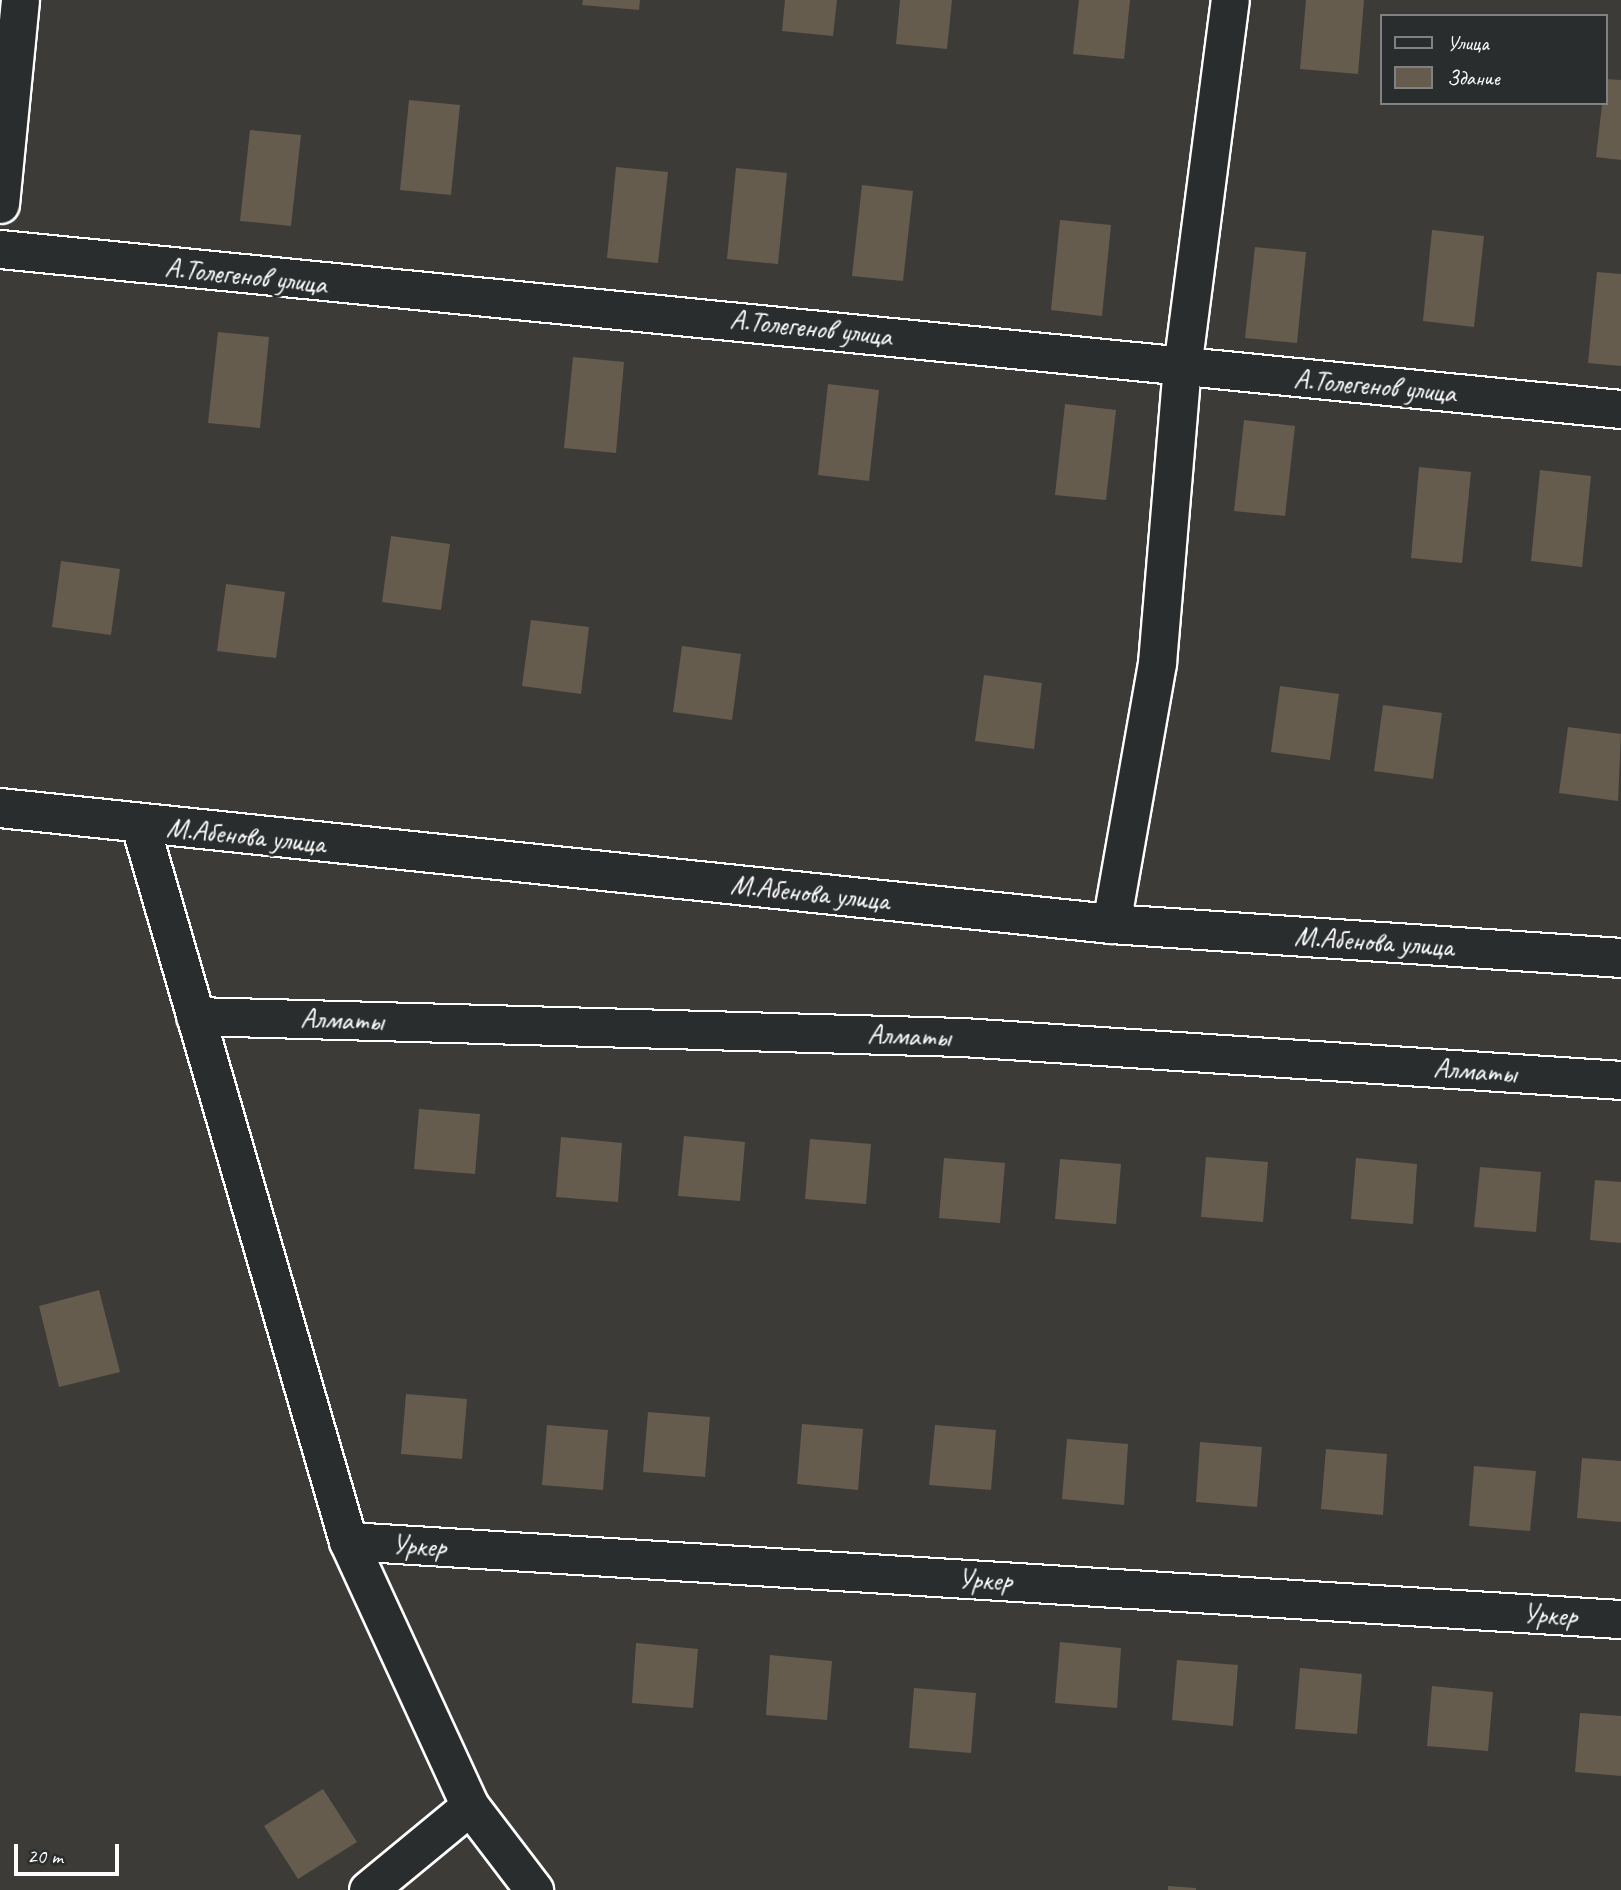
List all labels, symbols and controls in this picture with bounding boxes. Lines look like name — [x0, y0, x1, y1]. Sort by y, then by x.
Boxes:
legend — [1380, 14, 1607, 105]
text: Улица — [1447, 30, 1489, 56]
text: Здание — [1447, 65, 1500, 91]
street label: А.Толегенов улица — [162, 251, 330, 301]
street label: А.Толегенов улица — [727, 303, 895, 353]
street label: А.Толегенов улица — [1291, 362, 1459, 410]
street label: М.Абенова улица — [165, 811, 327, 861]
street label: М.Абенова улица — [729, 868, 891, 918]
street label: М.Абенова улица — [1293, 920, 1455, 964]
street label: Алматы — [300, 1002, 384, 1038]
street label: Алматы — [867, 1018, 951, 1054]
street label: Алматы — [1432, 1051, 1518, 1091]
street label: Уркер — [391, 1527, 447, 1565]
street label: Уркер — [957, 1562, 1013, 1598]
street label: Уркер — [1522, 1596, 1578, 1634]
scale bar — [18, 1830, 122, 1874]
text: 20 m — [27, 1843, 63, 1869]

